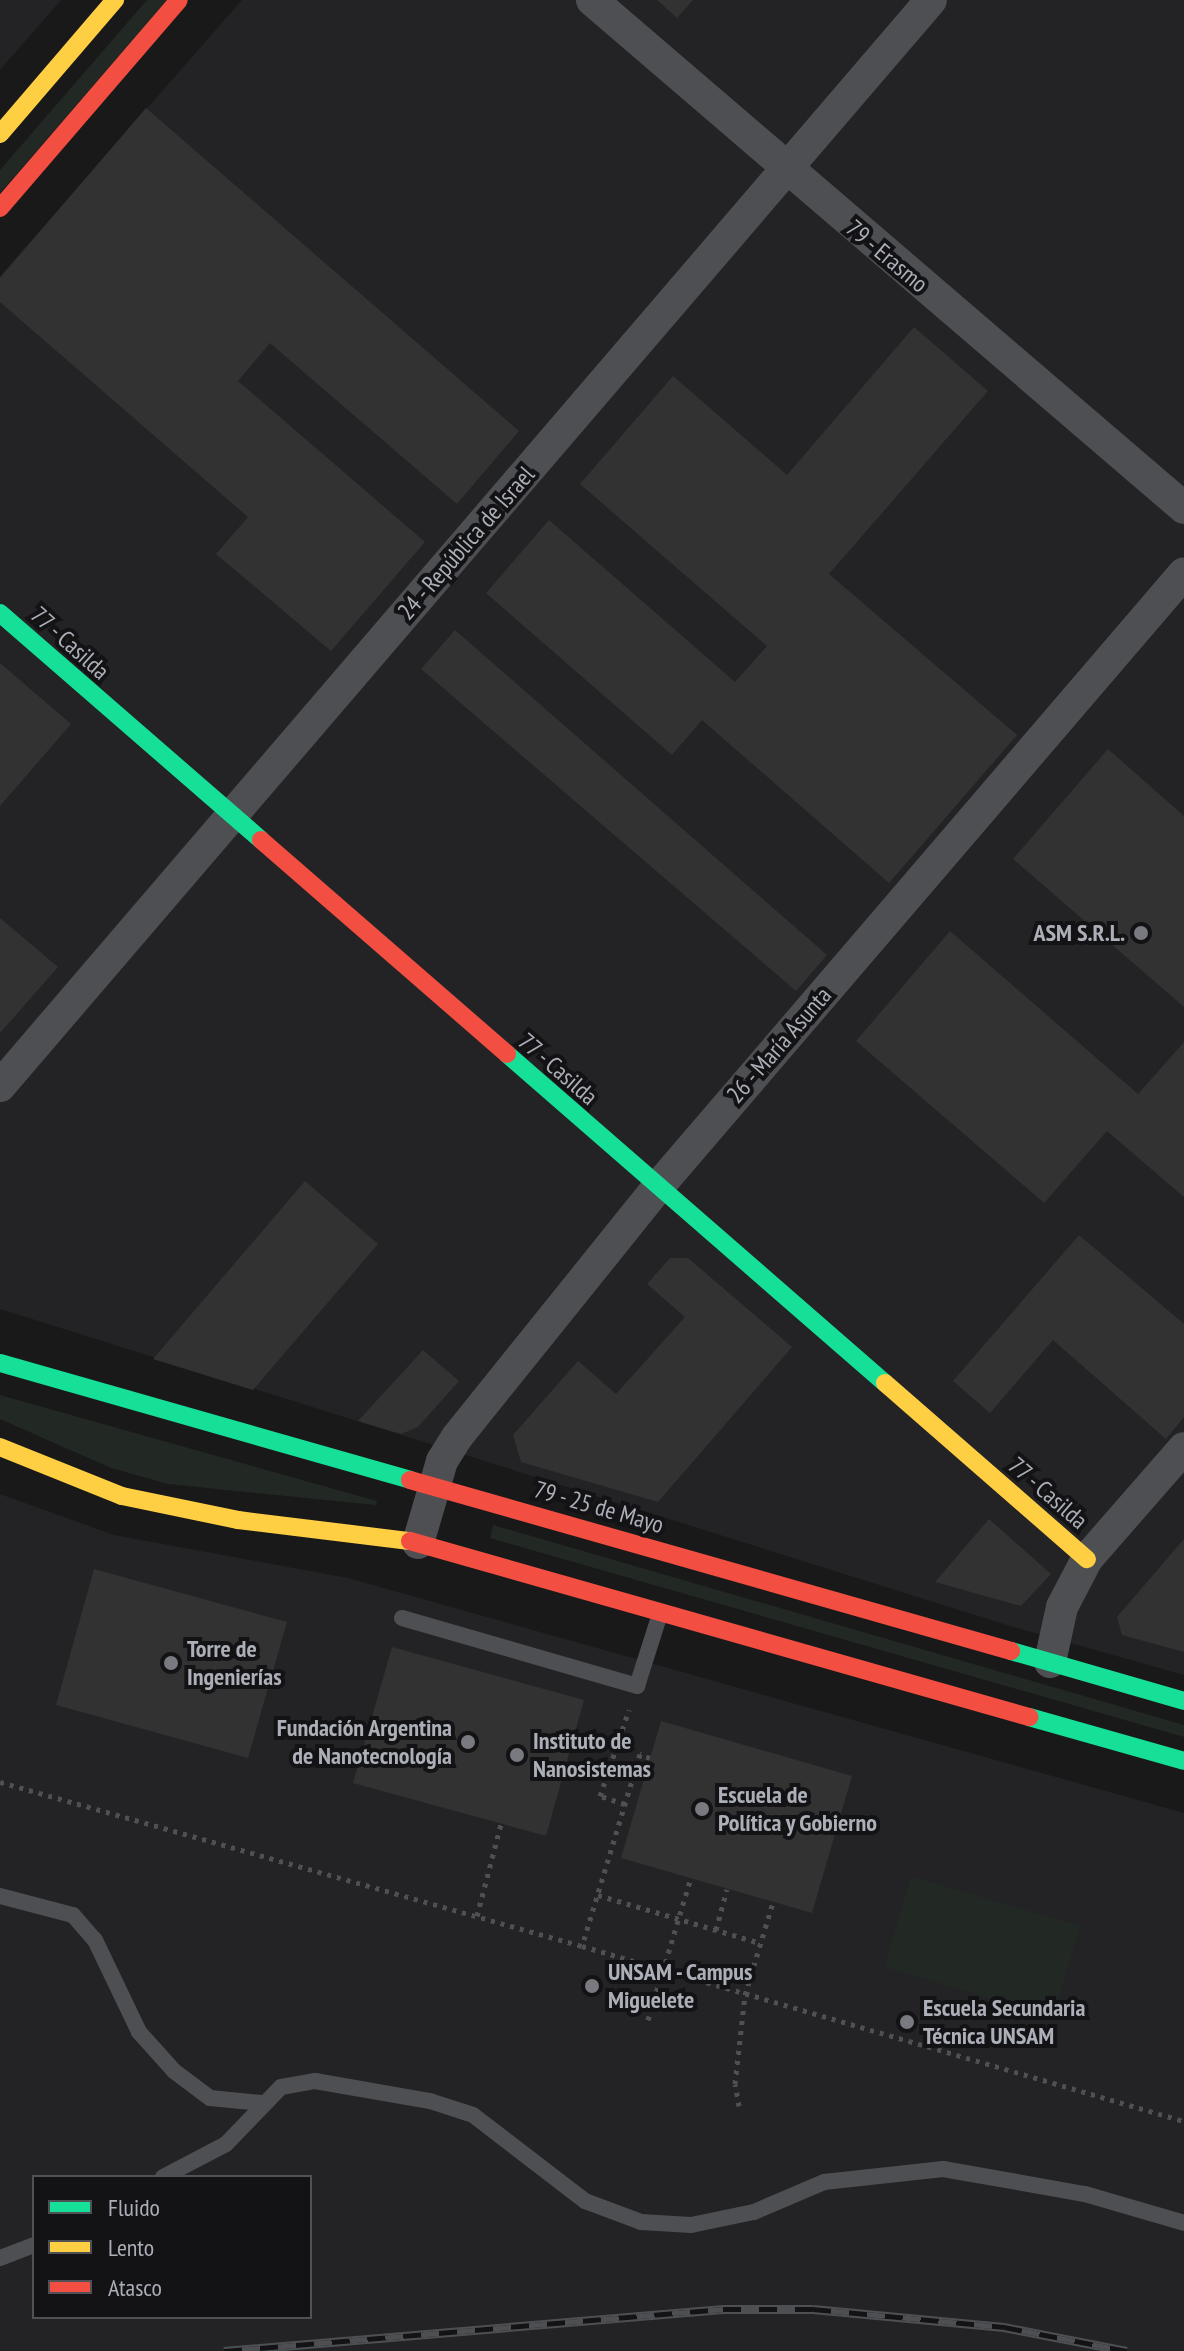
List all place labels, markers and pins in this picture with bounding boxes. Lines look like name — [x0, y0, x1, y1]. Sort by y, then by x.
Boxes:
place label: ASM S.R.L. — [1034, 919, 1125, 947]
marker: ASM S.R.L. — [1132, 924, 1150, 942]
place label: Torre de Ingenierías — [187, 1635, 282, 1691]
marker: Torre de Ingenierías — [162, 1654, 180, 1672]
place label: Fundación Argentina de Nanotecnología — [276, 1714, 452, 1770]
place label: Instituto de Nanosistemas — [533, 1727, 651, 1783]
marker: Fundación Argentina de Nanotecnología — [459, 1733, 477, 1751]
marker: Instituto de Nanosistemas — [508, 1746, 526, 1764]
place label: Escuela de Política y Gobierno — [718, 1781, 878, 1837]
marker: Escuela de Política y Gobierno — [693, 1800, 711, 1818]
place label: UNSAM - Campus Miguelete — [608, 1958, 755, 2014]
marker: UNSAM - Campus Miguelete — [583, 1977, 601, 1995]
place label: Escuela Secundaria Técnica UNSAM — [923, 1994, 1085, 2050]
marker: Escuela Secundaria Técnica UNSAM — [898, 2013, 916, 2031]

